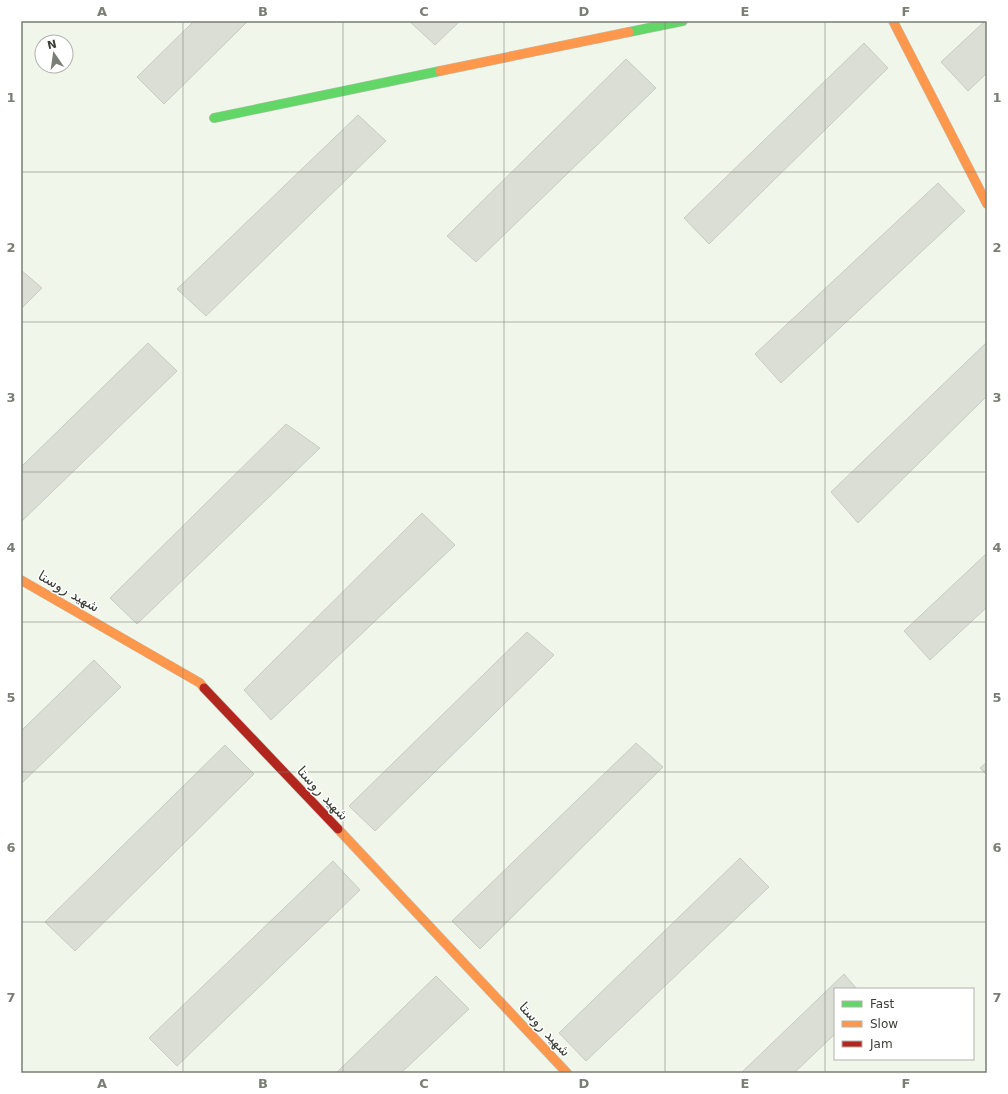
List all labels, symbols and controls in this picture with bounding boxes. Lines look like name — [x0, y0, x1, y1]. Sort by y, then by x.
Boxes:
text: A — [97, 4, 107, 19]
text: B — [258, 4, 268, 19]
text: C — [419, 4, 429, 19]
text: D — [579, 4, 590, 19]
text: E — [741, 4, 749, 19]
text: F — [902, 4, 910, 19]
north arrow — [34, 34, 74, 74]
text: N — [46, 37, 58, 52]
text: 1 — [6, 90, 16, 105]
text: 1 — [992, 90, 1002, 105]
text: 2 — [6, 240, 16, 255]
text: 2 — [992, 240, 1002, 255]
text: 3 — [6, 390, 16, 405]
text: 3 — [992, 390, 1002, 405]
text: 4 — [6, 540, 16, 555]
text: 4 — [992, 540, 1002, 555]
street label: شهید روستا — [35, 567, 102, 616]
text: 5 — [6, 690, 16, 705]
text: 5 — [992, 690, 1002, 705]
street label: شهید روستا — [293, 763, 352, 824]
text: 6 — [6, 840, 16, 855]
text: 6 — [992, 840, 1002, 855]
legend — [834, 988, 974, 1060]
text: 7 — [6, 990, 16, 1005]
text: 7 — [992, 990, 1002, 1005]
text: Fast — [870, 997, 894, 1011]
street label: شهید روستا — [515, 999, 574, 1060]
text: Slow — [870, 1017, 898, 1031]
text: Jam — [869, 1037, 893, 1051]
text: A — [97, 1076, 107, 1091]
text: B — [258, 1076, 268, 1091]
text: C — [419, 1076, 429, 1091]
text: D — [579, 1076, 590, 1091]
text: E — [741, 1076, 749, 1091]
text: F — [902, 1076, 910, 1091]

